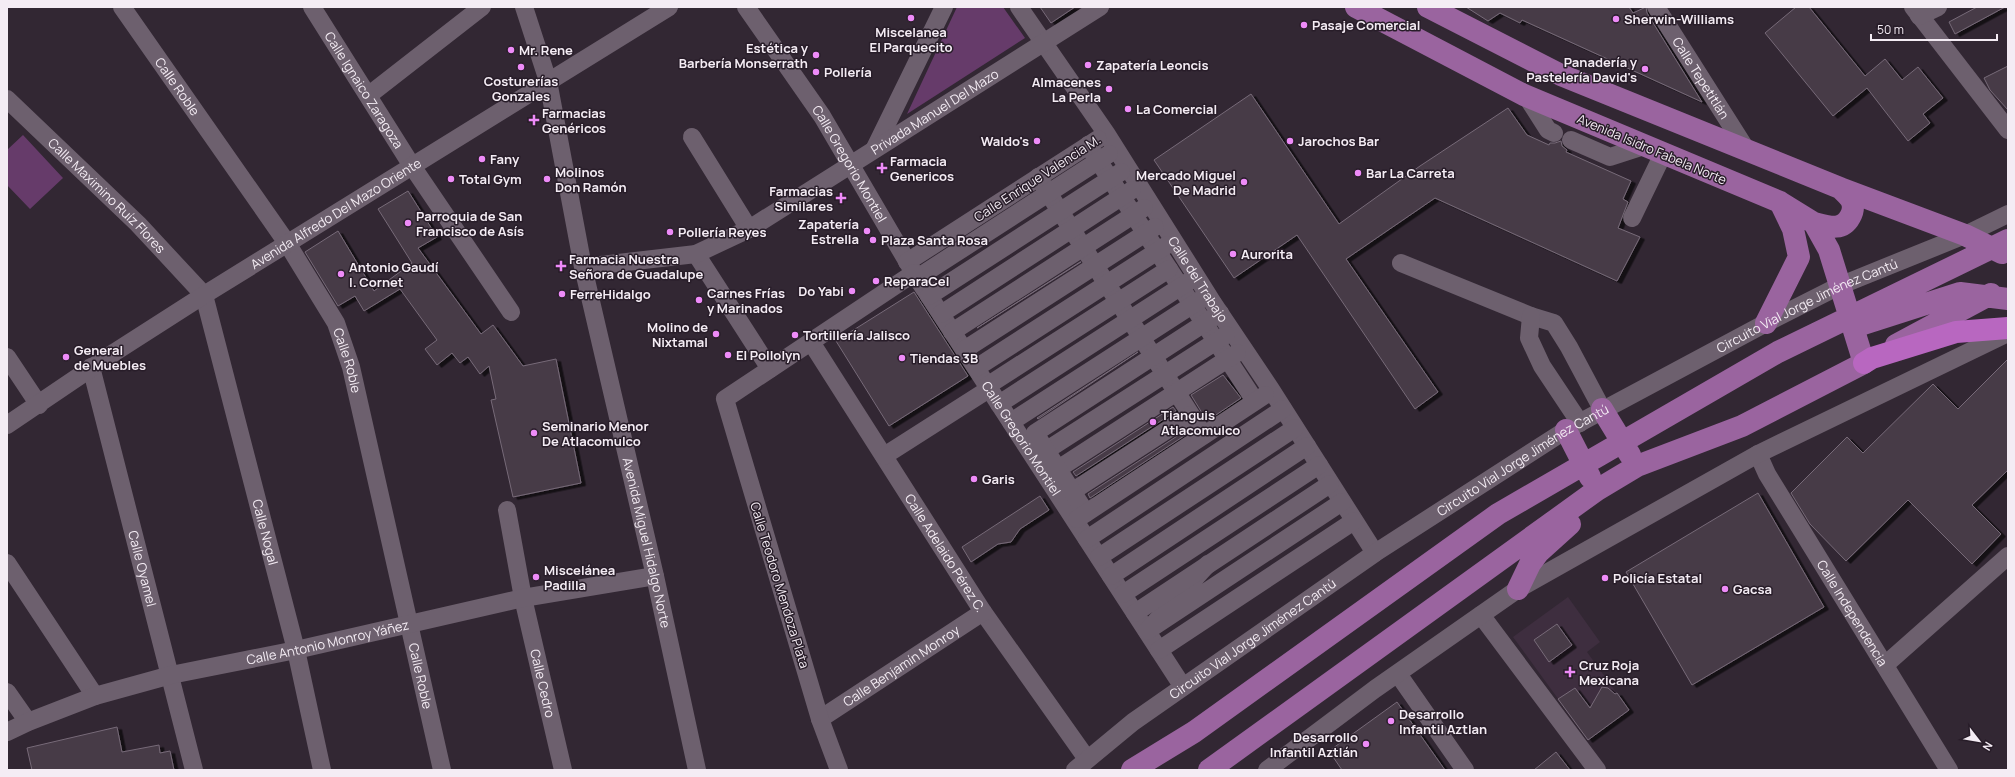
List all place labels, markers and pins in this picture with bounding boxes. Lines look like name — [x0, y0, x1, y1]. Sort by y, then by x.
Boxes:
place label: Sherwin-Williams — [1624, 10, 1734, 28]
marker: Miscelanea El Parquecito — [906, 13, 916, 23]
marker: Sherwin-Williams — [1611, 14, 1621, 24]
place label: Pasaje Comercial — [1312, 16, 1420, 34]
marker: Pasaje Comercial — [1299, 20, 1309, 30]
place label: Miscelanea El Parquecito — [870, 23, 952, 56]
place label: Estética y Barbería Monserrath — [679, 39, 809, 72]
place label: Mr. Rene — [519, 41, 573, 59]
marker: Mr. Rene — [506, 45, 516, 55]
marker: Estética y Barbería Monserrath — [811, 50, 821, 60]
place label: Panadería y Pastelería David's — [1526, 53, 1638, 86]
place label: Zapatería Leoncis — [1096, 56, 1208, 74]
marker: Zapatería Leoncis — [1083, 60, 1093, 70]
marker: Costurerías Gonzales — [516, 62, 526, 72]
place label: Pollería — [824, 63, 872, 81]
marker: Panadería y Pastelería David's — [1640, 64, 1650, 74]
marker: Pollería — [811, 67, 821, 77]
place label: Costurerías Gonzales — [484, 72, 558, 105]
place label: Almacenes La Perla — [1032, 73, 1101, 106]
marker: Almacenes La Perla — [1104, 84, 1114, 94]
place label: La Comercial — [1136, 100, 1217, 118]
place label: Farmacias Genéricos — [542, 104, 606, 137]
marker: La Comercial — [1123, 104, 1133, 114]
marker: Farmacias Genéricos — [529, 115, 539, 125]
place label: Waldo's — [981, 132, 1029, 150]
place label: Jarochos Bar — [1298, 132, 1379, 150]
marker: Waldo's — [1032, 136, 1042, 146]
marker: Jarochos Bar — [1285, 136, 1295, 146]
place label: Fany — [490, 150, 520, 168]
place label: Farmacia Genericos — [890, 152, 954, 185]
marker: Fany — [477, 154, 487, 164]
place label: Molinos Don Ramón — [555, 163, 627, 196]
marker: Farmacia Genericos — [877, 163, 887, 173]
place label: Bar La Carreta — [1366, 164, 1455, 182]
place label: Mercado Miguel De Madrid — [1136, 166, 1236, 199]
marker: Bar La Carreta — [1353, 168, 1363, 178]
place label: Total Gym — [459, 170, 522, 188]
marker: Total Gym — [446, 174, 456, 184]
marker: Molinos Don Ramón — [542, 174, 552, 184]
marker: Mercado Miguel De Madrid — [1239, 177, 1249, 187]
place label: Farmacias Similares — [769, 182, 833, 215]
marker: Farmacias Similares — [836, 193, 846, 203]
place label: Parroquia de San Francisco de Asís — [416, 207, 524, 240]
place label: Zapatería Estrella — [798, 215, 859, 248]
marker: Parroquia de San Francisco de Asís — [403, 218, 413, 228]
place label: Pollería Reyes — [678, 223, 766, 241]
marker: Zapatería Estrella — [862, 226, 872, 236]
marker: Pollería Reyes — [665, 227, 675, 237]
place label: Plaza Santa Rosa — [881, 231, 988, 249]
marker: Plaza Santa Rosa — [868, 235, 878, 245]
place label: Aurorita — [1241, 245, 1293, 263]
marker: Aurorita — [1228, 249, 1238, 259]
place label: Farmacia Nuestra Señora de Guadalupe — [569, 250, 704, 283]
place label: Antonio Gaudí I. Cornet — [349, 258, 439, 291]
marker: Farmacia Nuestra Señora de Guadalupe — [556, 261, 566, 271]
marker: Antonio Gaudí I. Cornet — [336, 269, 346, 279]
place label: ReparaCel — [884, 272, 949, 290]
marker: ReparaCel — [871, 276, 881, 286]
place label: Do Yabi — [798, 282, 844, 300]
place label: Carnes Frías y Marinados — [707, 284, 785, 317]
place label: FerreHidalgo — [570, 285, 651, 303]
marker: Do Yabi — [847, 286, 857, 296]
marker: FerreHidalgo — [557, 289, 567, 299]
marker: Carnes Frías y Marinados — [694, 295, 704, 305]
place label: Molino de Nixtamal — [647, 318, 708, 351]
place label: Tortillería Jalisco — [803, 326, 910, 344]
marker: Molino de Nixtamal — [711, 329, 721, 339]
marker: Tortillería Jalisco — [790, 330, 800, 340]
place label: General de Muebles — [74, 341, 146, 374]
place label: El Pollolyn — [736, 346, 800, 364]
place label: Tiendas 3B — [910, 349, 978, 367]
marker: El Pollolyn — [723, 350, 733, 360]
marker: General de Muebles — [61, 352, 71, 362]
marker: Tiendas 3B — [897, 353, 907, 363]
place label: Tianguis Atlacomulco — [1161, 406, 1240, 439]
place label: Seminario Menor De Atlacomulco — [542, 417, 649, 450]
marker: Tianguis Atlacomulco — [1148, 417, 1158, 427]
marker: Seminario Menor De Atlacomulco — [529, 428, 539, 438]
place label: Garis — [982, 470, 1015, 488]
marker: Garis — [969, 474, 979, 484]
place label: Miscelánea Padilla — [544, 561, 615, 594]
place label: Policía Estatal — [1613, 569, 1702, 587]
marker: Miscelánea Padilla — [531, 572, 541, 582]
marker: Policía Estatal — [1600, 573, 1610, 583]
place label: Gacsa — [1733, 580, 1772, 598]
marker: Gacsa — [1720, 584, 1730, 594]
place label: Cruz Roja Mexicana — [1579, 656, 1639, 689]
marker: Cruz Roja Mexicana — [1564, 666, 1576, 678]
place label: Desarrollo Infantil Aztlan — [1399, 705, 1487, 738]
marker: Desarrollo Infantil Aztlan — [1386, 716, 1396, 726]
place label: Desarrollo Infantil Aztlán — [1270, 728, 1358, 761]
marker: Desarrollo Infantil Aztlán — [1361, 739, 1371, 749]

